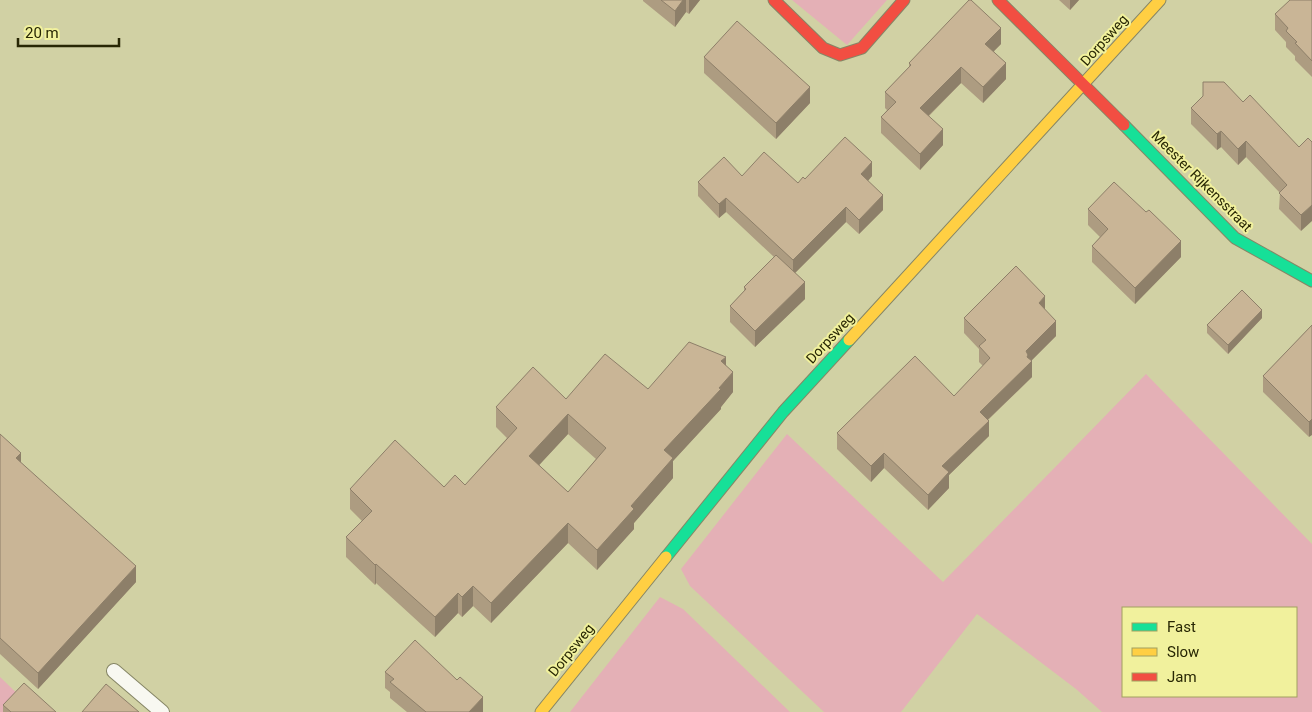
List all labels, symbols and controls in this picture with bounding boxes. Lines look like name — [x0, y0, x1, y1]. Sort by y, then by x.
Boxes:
street label: Dorpsweg — [1077, 11, 1131, 69]
scale bar — [18, 15, 119, 47]
text: 20 m — [25, 24, 59, 42]
street label: Meester Rijkensstraat — [1148, 127, 1256, 235]
street label: Dorpsweg — [803, 310, 857, 366]
legend — [1122, 607, 1297, 697]
text: Fast — [1167, 618, 1196, 636]
street label: Dorpsweg — [545, 621, 597, 679]
text: Slow — [1167, 643, 1199, 661]
text: Jam — [1167, 668, 1197, 686]

